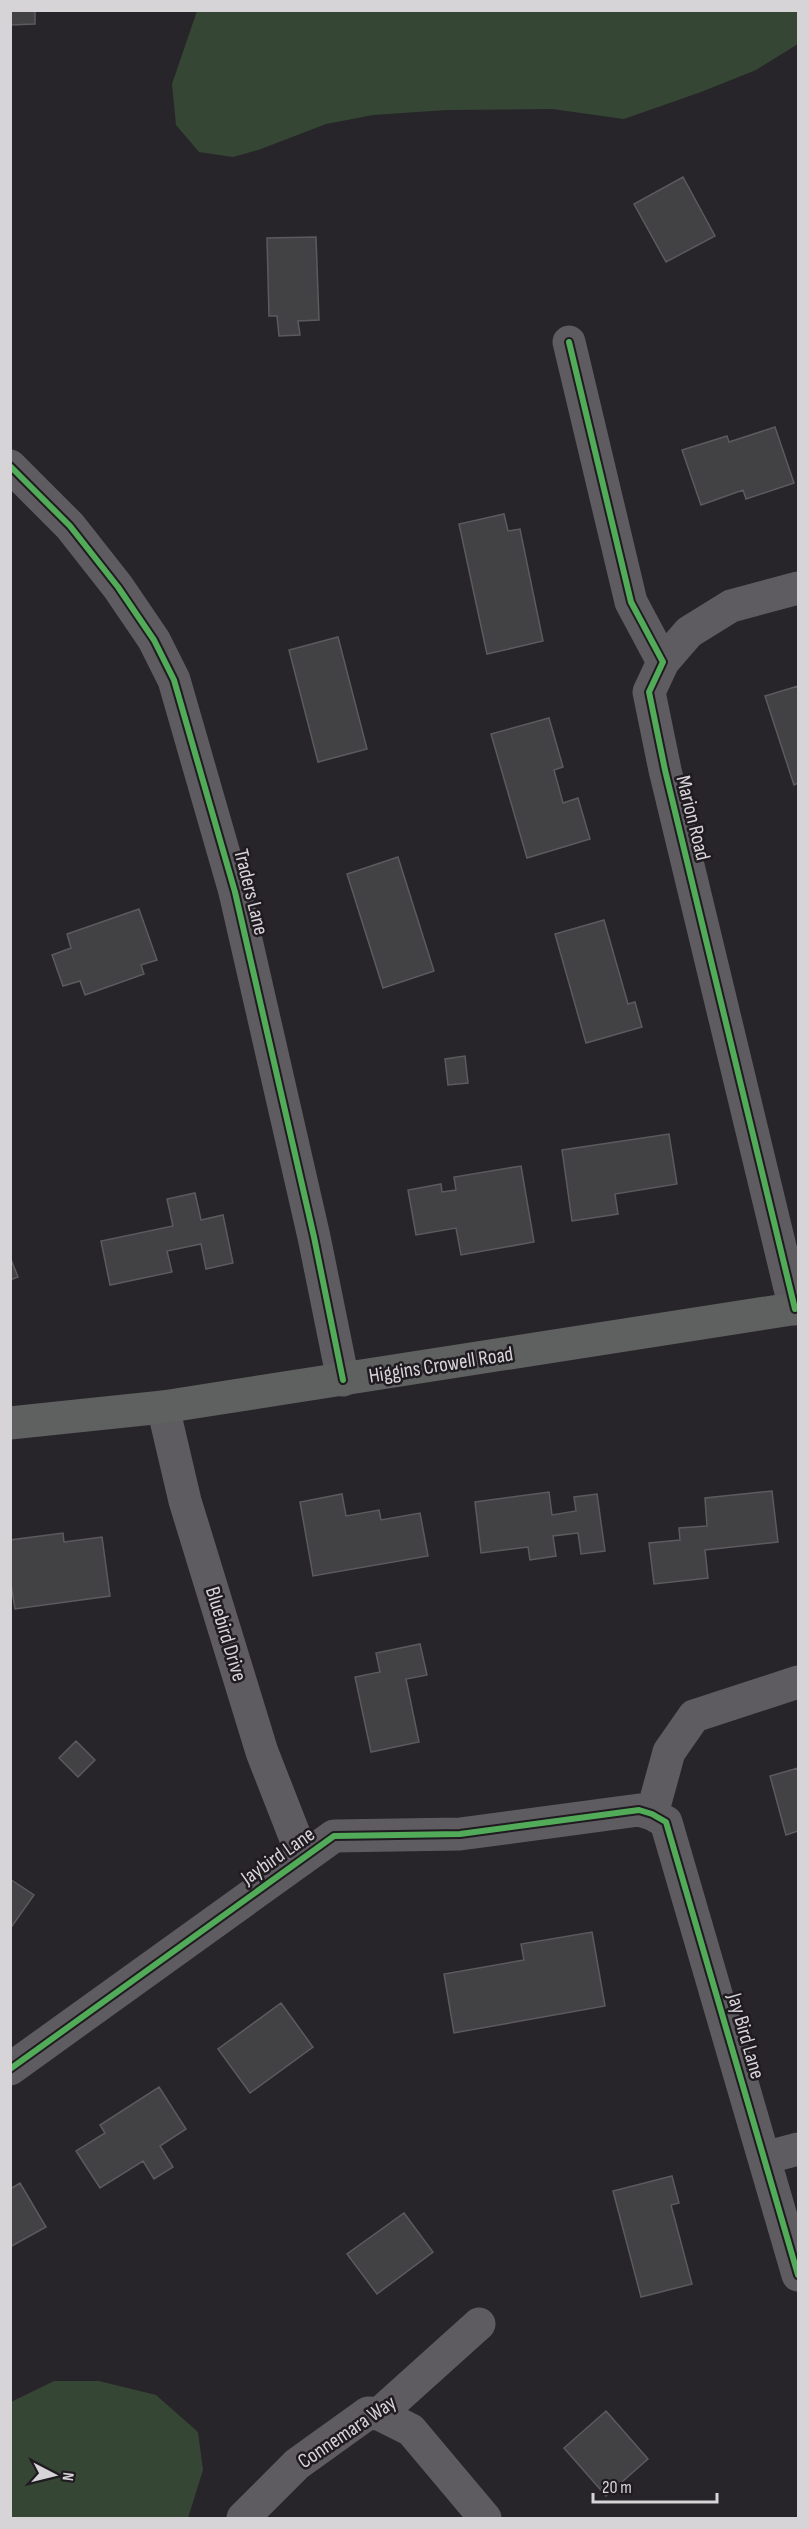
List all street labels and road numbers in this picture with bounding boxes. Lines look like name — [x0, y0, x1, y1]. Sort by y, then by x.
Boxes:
street label: Marion Road — [670, 773, 716, 863]
street label: Traders Lane — [228, 846, 274, 938]
street label: Higgins Crowell Road — [367, 1341, 515, 1389]
street label: Bluebird Drive — [200, 1584, 252, 1684]
street label: Jaybird Lane — [236, 1822, 320, 1891]
street label: Jay Bird Lane — [722, 1989, 770, 2082]
street label: Connemara Way — [293, 2390, 401, 2474]

